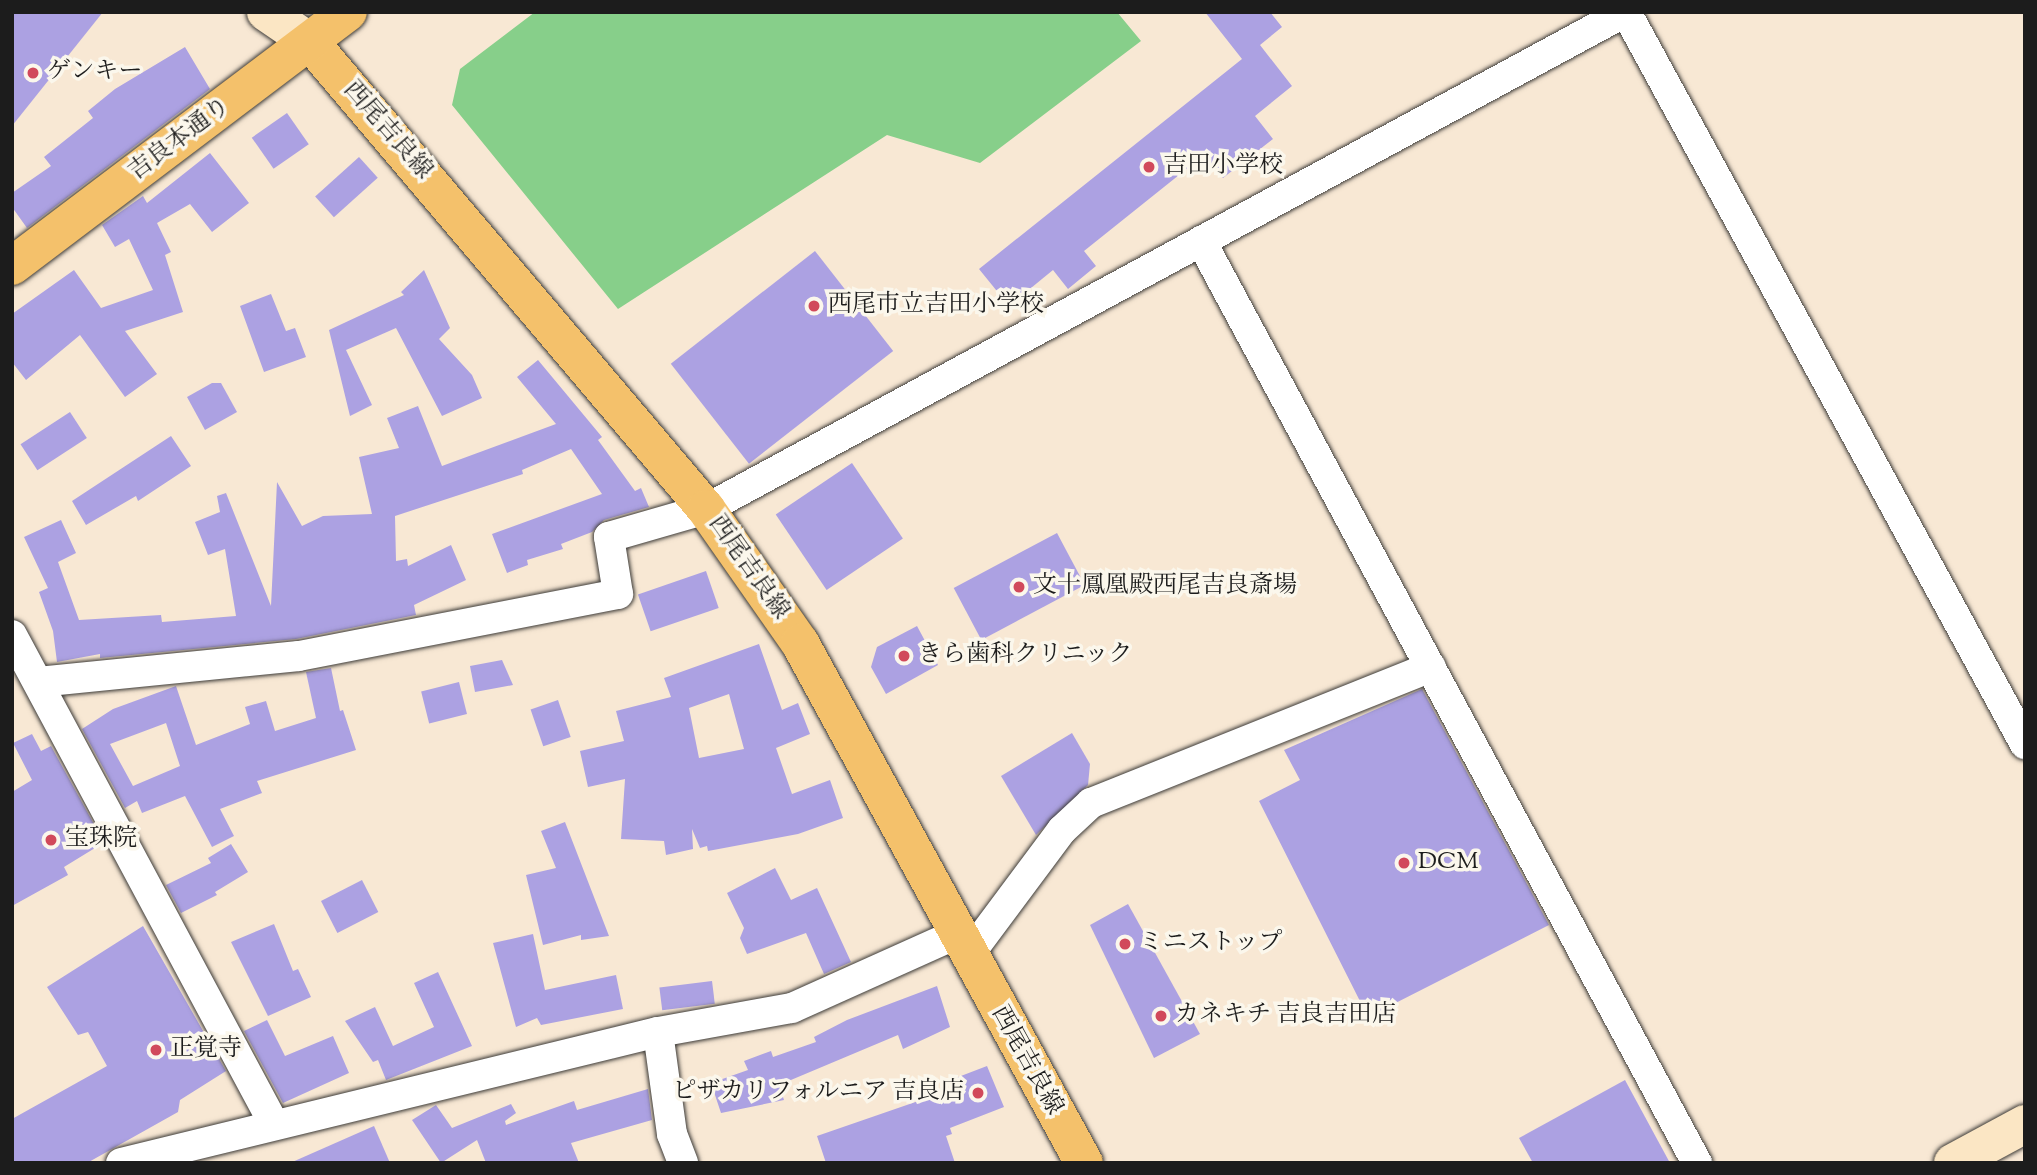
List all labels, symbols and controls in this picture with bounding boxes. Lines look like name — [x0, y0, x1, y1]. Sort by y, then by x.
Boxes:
place label: ゲンキー — [47, 59, 143, 87]
marker: ゲンキー — [25, 65, 41, 81]
street label: 西尾吉良線 — [337, 76, 437, 186]
street label: 吉良本通り — [123, 92, 237, 188]
place label: 吉田小学校 — [1163, 153, 1283, 181]
marker: 吉田小学校 — [1141, 159, 1157, 175]
place label: 西尾市立吉田小学校 — [828, 292, 1044, 320]
marker: 西尾市立吉田小学校 — [806, 298, 822, 314]
street label: 西尾吉良線 — [702, 511, 794, 625]
place label: 文十鳳凰殿西尾吉良斎場 — [1033, 573, 1297, 601]
marker: 文十鳳凰殿西尾吉良斎場 — [1011, 579, 1027, 595]
place label: きら歯科クリニック — [918, 642, 1134, 670]
marker: きら歯科クリニック — [896, 648, 912, 664]
place label: 宝珠院 — [65, 826, 137, 854]
marker: 宝珠院 — [43, 832, 59, 848]
place label: DCM — [1418, 849, 1478, 877]
marker: DCM — [1396, 855, 1412, 871]
place label: ミニストップ — [1139, 930, 1283, 958]
marker: ミニストップ — [1117, 936, 1133, 952]
street label: 西尾吉良線 — [984, 1002, 1068, 1120]
place label: カネキチ 吉良吉田店 — [1175, 1002, 1396, 1030]
marker: カネキチ 吉良吉田店 — [1153, 1008, 1169, 1024]
place label: 正覚寺 — [170, 1036, 242, 1064]
marker: 正覚寺 — [148, 1042, 164, 1058]
place label: ピザカリフォルニア 吉良店 — [671, 1079, 964, 1107]
marker: ピザカリフォルニア 吉良店 — [970, 1085, 986, 1101]

